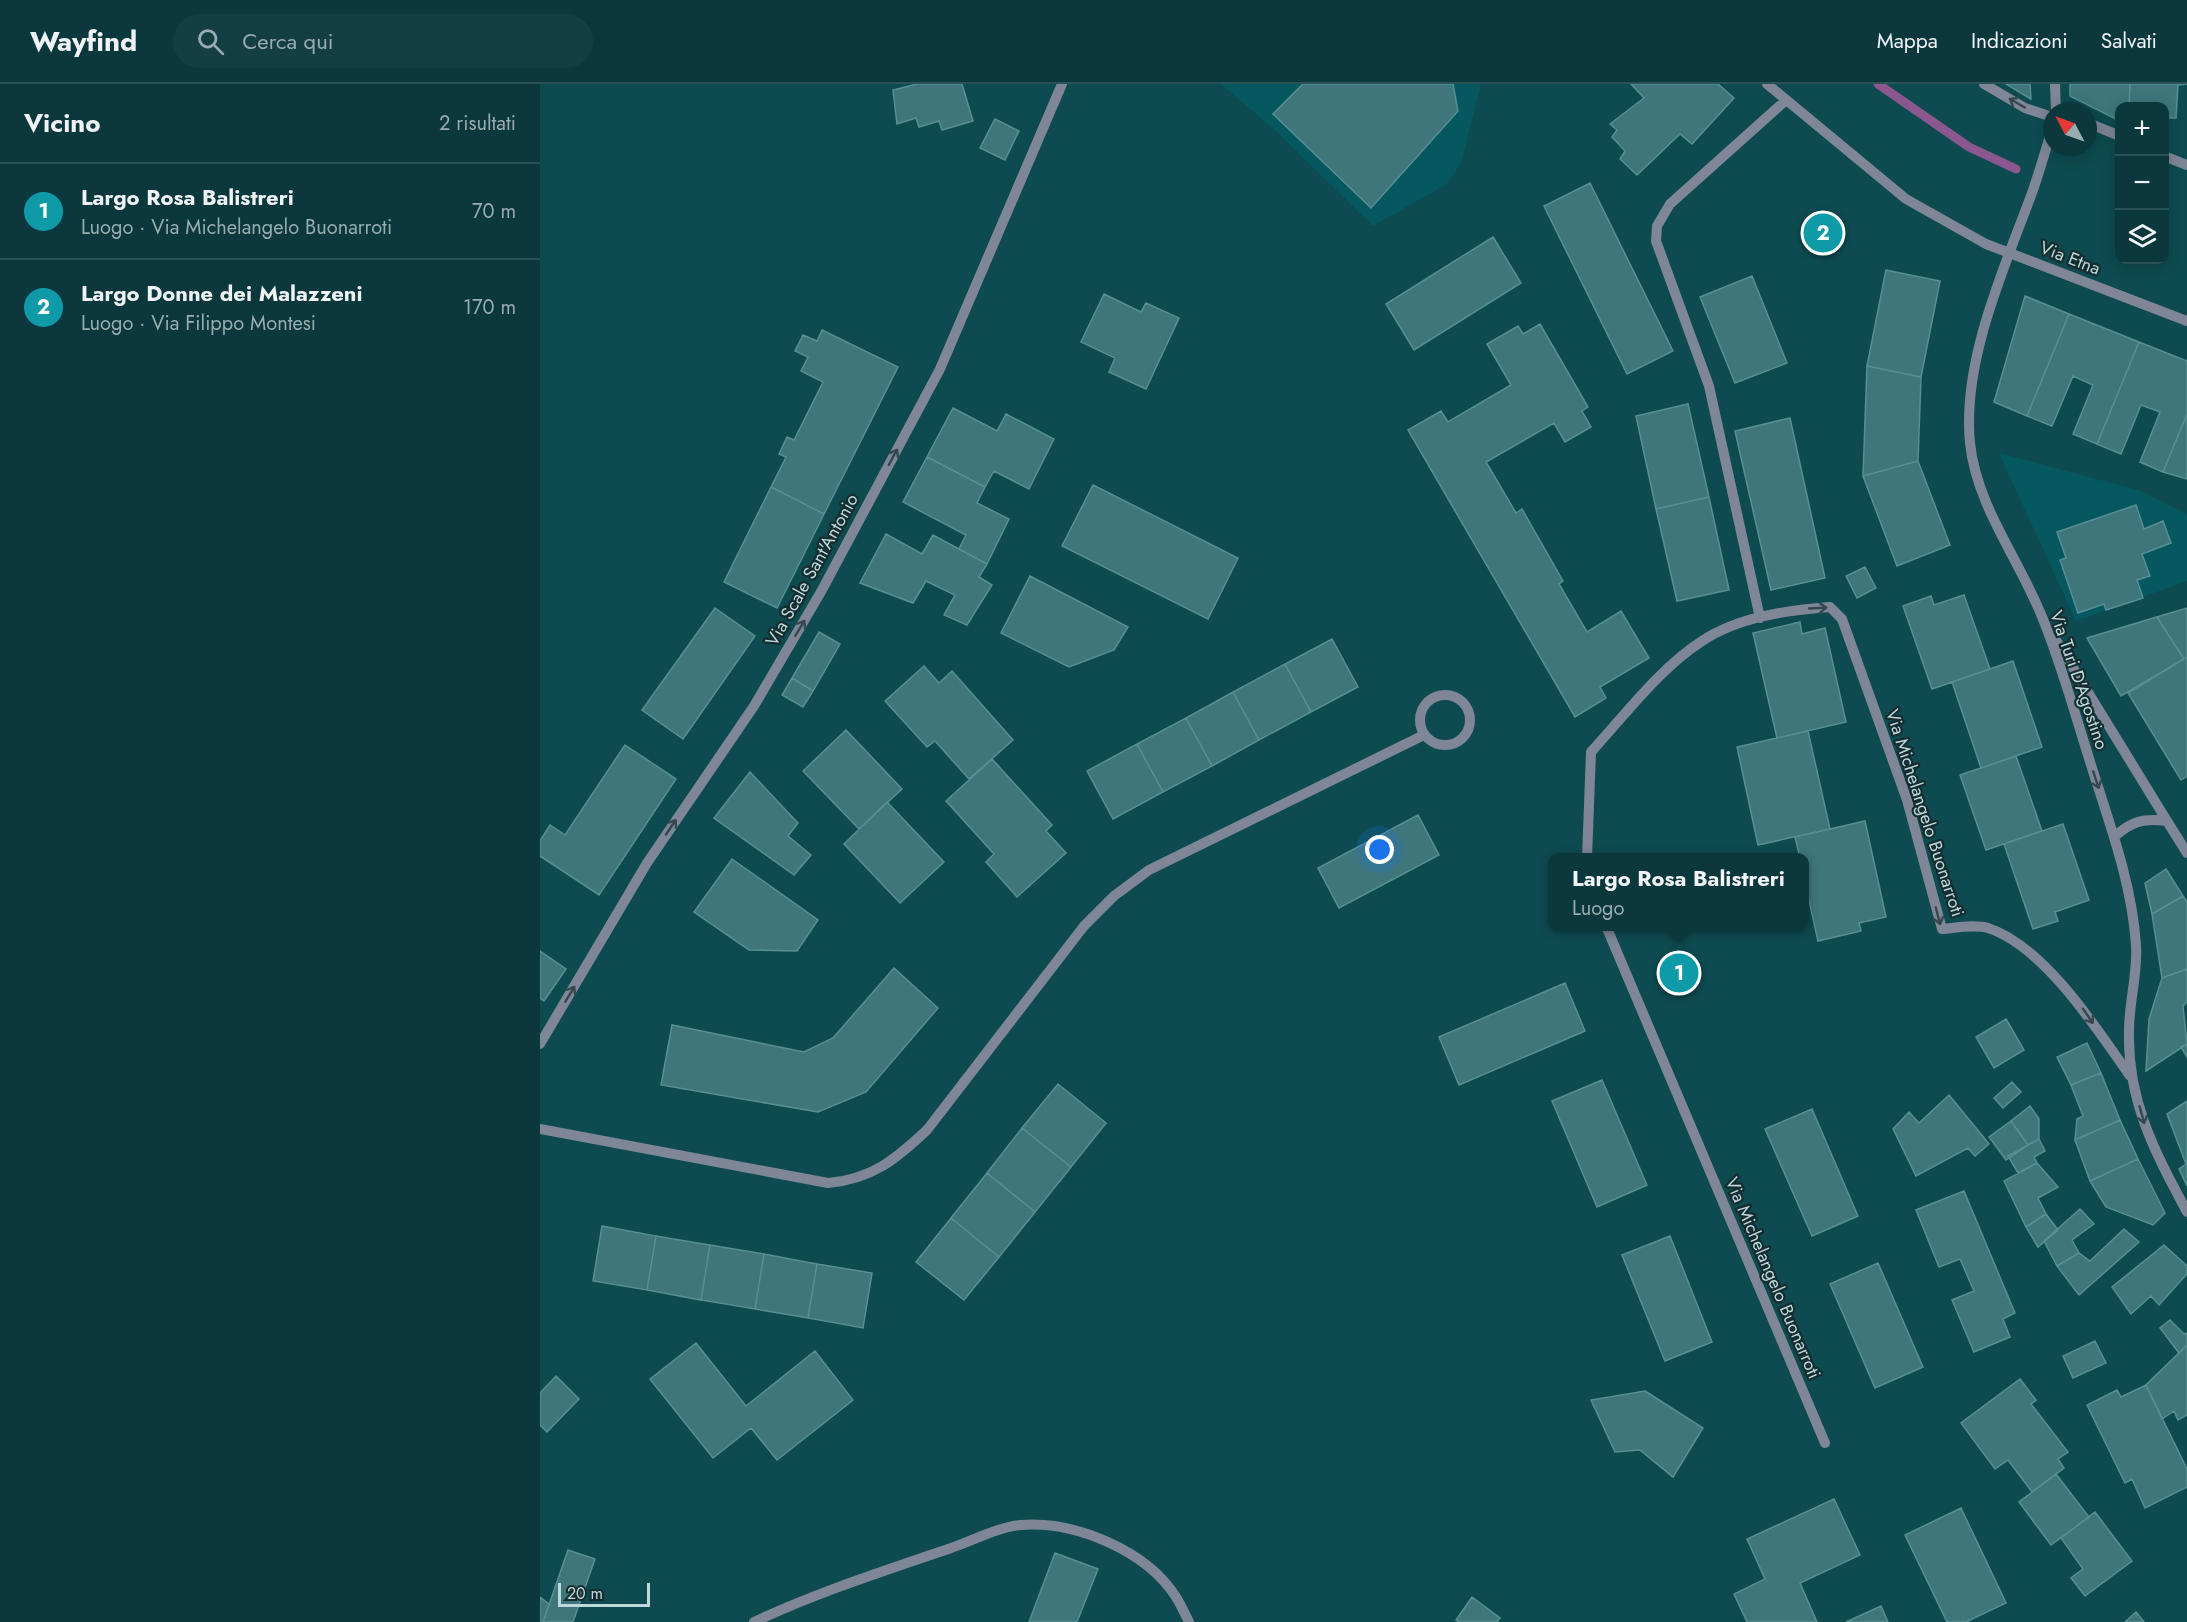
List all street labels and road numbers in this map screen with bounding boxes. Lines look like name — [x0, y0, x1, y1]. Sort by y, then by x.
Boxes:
street label: Via Etna — [2036, 235, 2104, 281]
street label: Via Scale Sant'Antonio — [759, 489, 865, 651]
street label: Via Turi D'Agostino — [2043, 607, 2115, 753]
street label: Via Michelangelo Buonarroti — [1879, 706, 1971, 920]
street label: Via Michelangelo Buonarroti — [1719, 1173, 1827, 1383]

